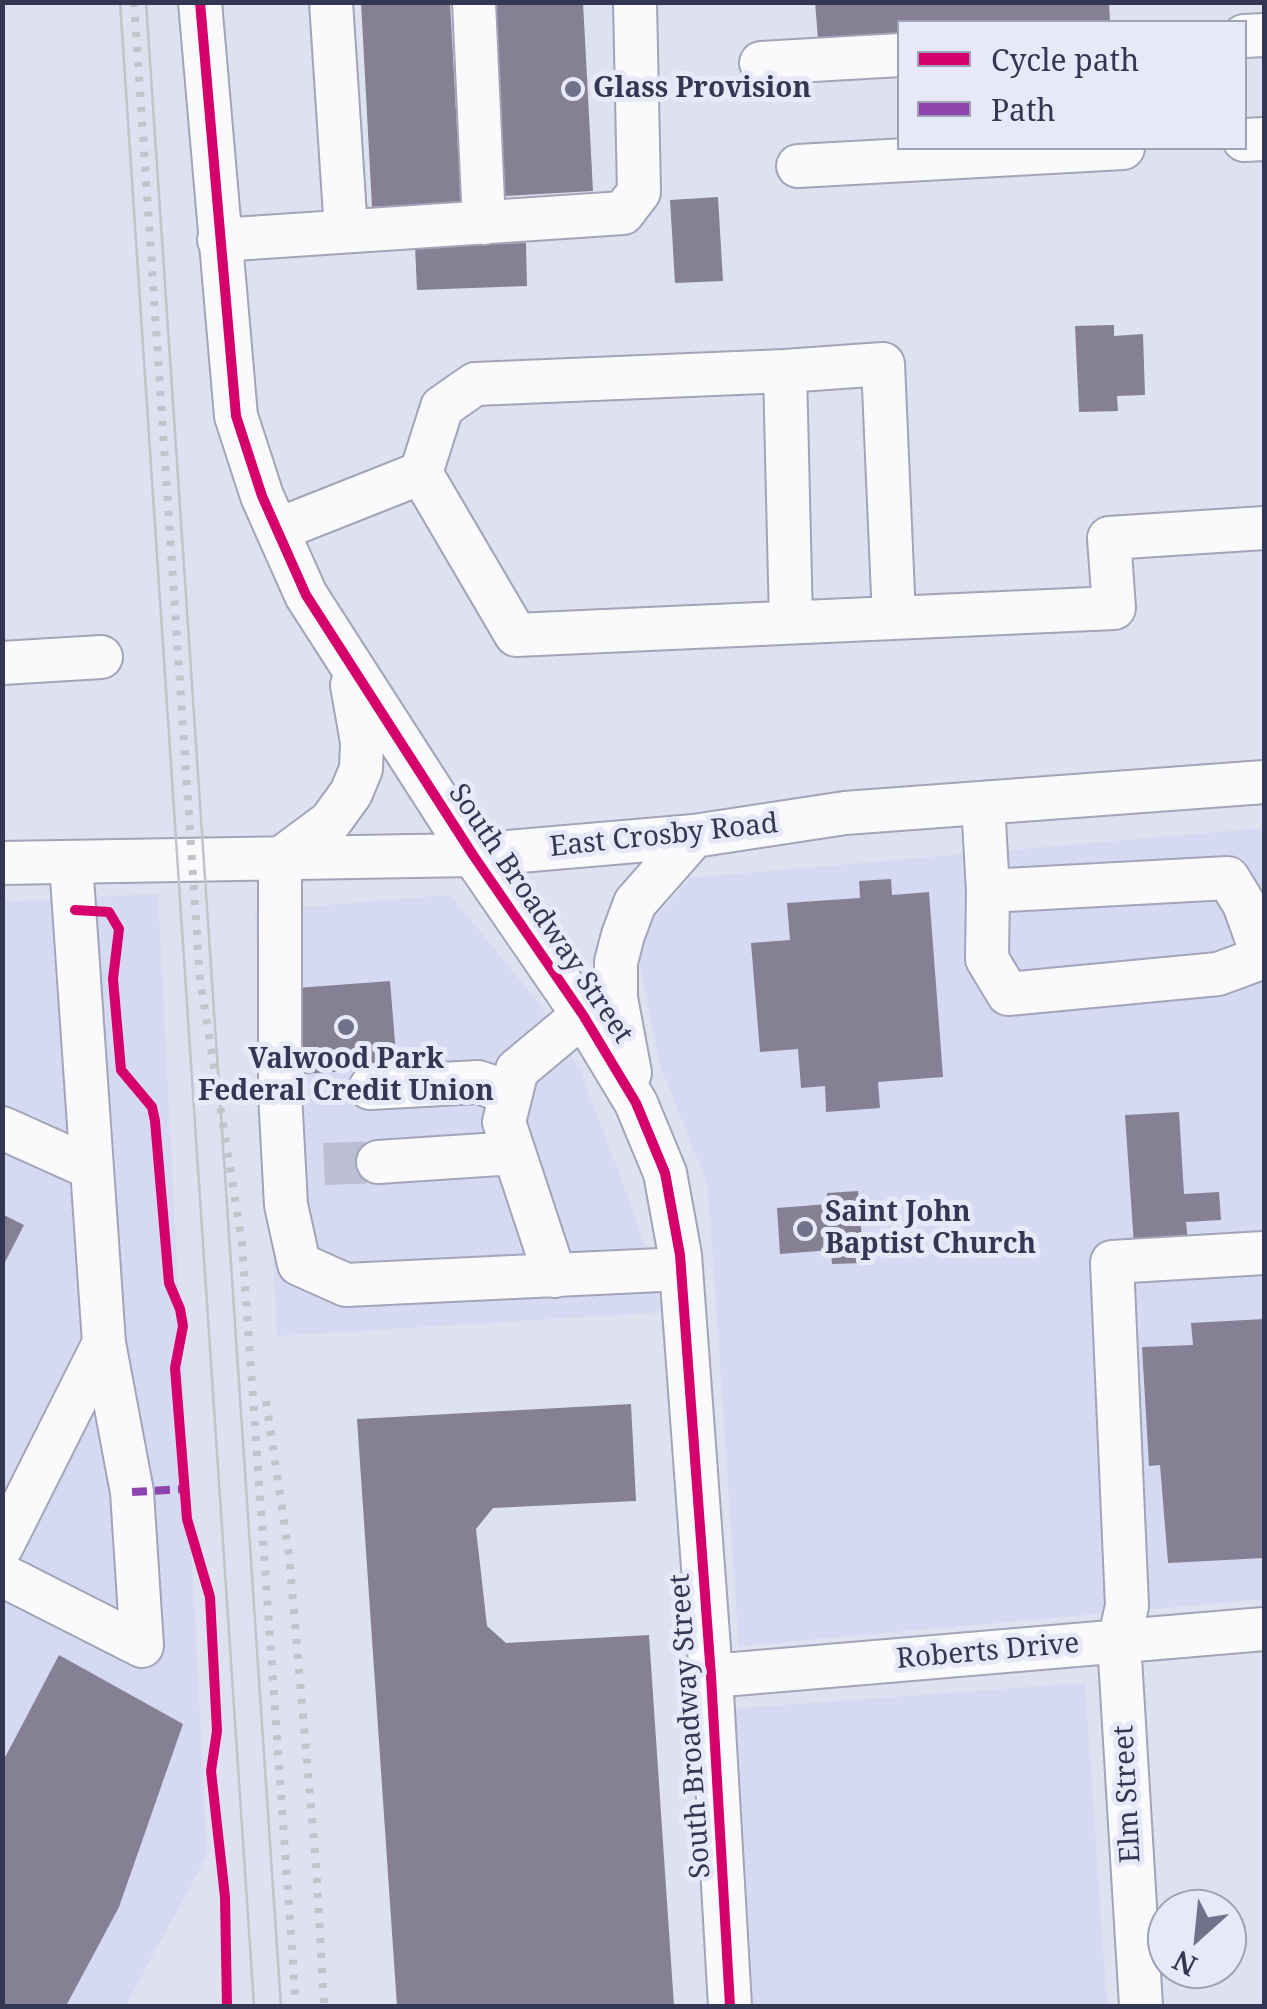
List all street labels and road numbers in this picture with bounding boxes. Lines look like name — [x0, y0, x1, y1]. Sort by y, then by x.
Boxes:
street label: South Broadway Street — [441, 778, 639, 1050]
street label: East Crosby Road — [548, 807, 780, 865]
street label: South Broadway Street — [664, 1573, 718, 1879]
street label: Roberts Drive — [895, 1627, 1081, 1677]
street label: Elm Street — [1108, 1724, 1148, 1864]

